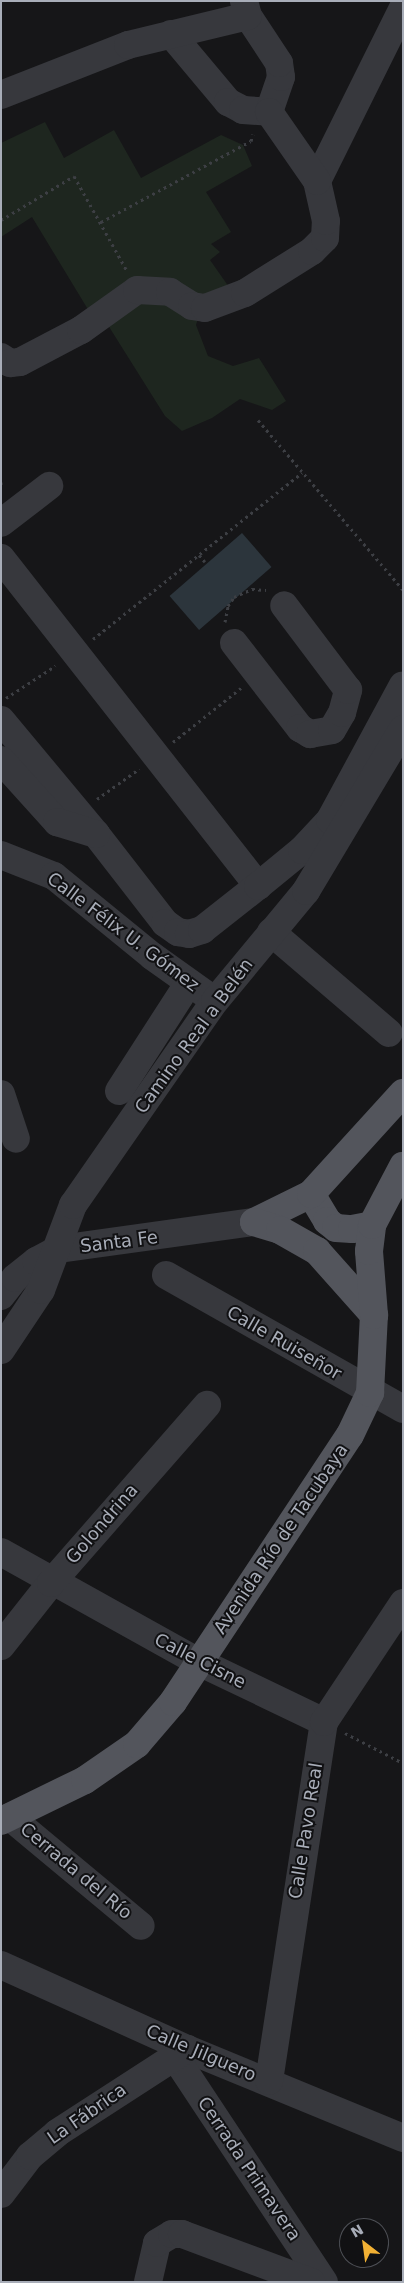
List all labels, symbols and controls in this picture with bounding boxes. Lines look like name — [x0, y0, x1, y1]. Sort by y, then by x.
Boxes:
street label: Calle Félix U. Gómez — [43, 868, 203, 996]
street label: Camino Real a Belén — [130, 954, 258, 1118]
street label: Santa Fe — [79, 1227, 159, 1257]
street label: Calle Ruiseñor — [223, 1301, 345, 1385]
street label: Avenida Río de Tacubaya — [209, 1440, 353, 1638]
street label: Golondrina — [61, 1480, 143, 1568]
street label: Calle Cisne — [151, 1629, 249, 1693]
street label: Calle Pavo Real — [285, 1761, 327, 1901]
street label: Cerrada del Río — [16, 1818, 136, 1924]
street label: Calle Jilguero — [143, 2020, 259, 2086]
street label: La Fábrica — [43, 2079, 131, 2149]
street label: Cerrada Primavera — [193, 2093, 305, 2245]
north arrow — [339, 2218, 389, 2268]
text: N — [348, 2221, 366, 2241]

